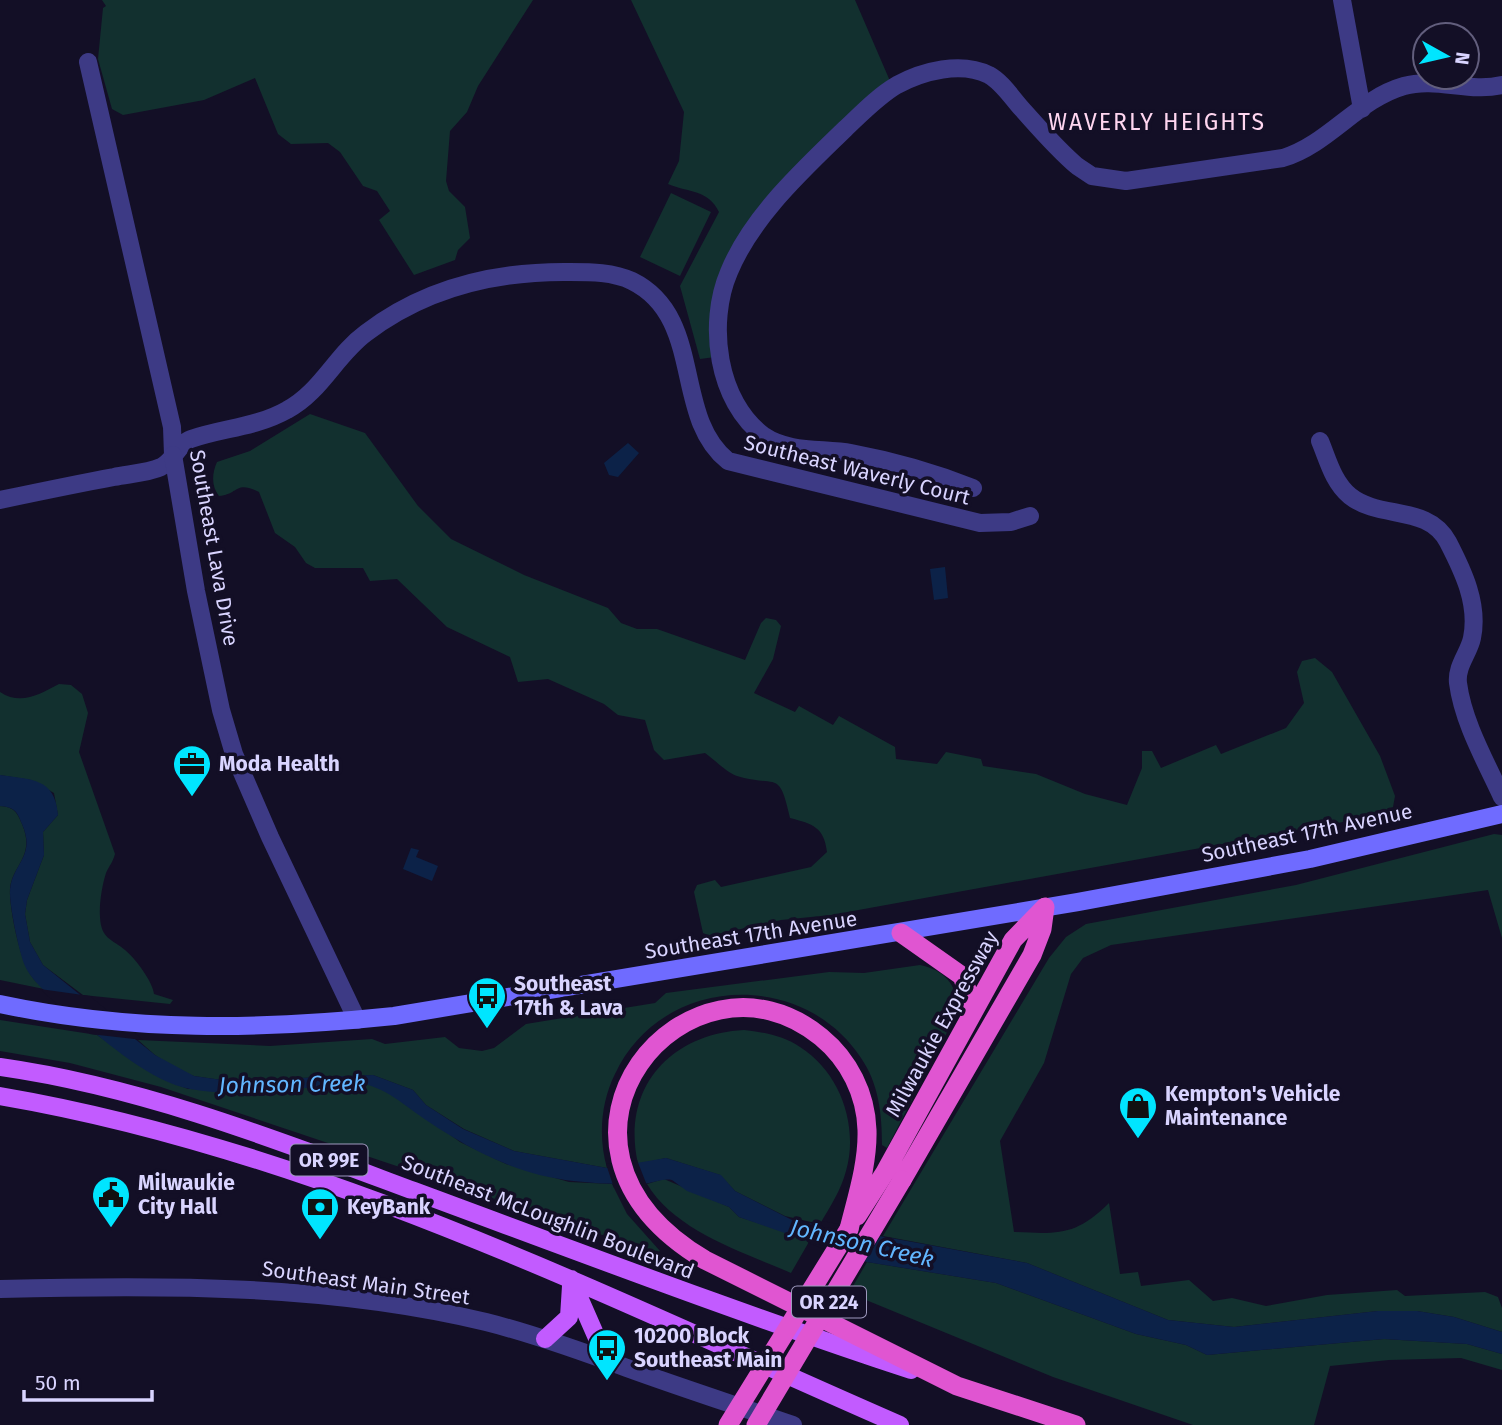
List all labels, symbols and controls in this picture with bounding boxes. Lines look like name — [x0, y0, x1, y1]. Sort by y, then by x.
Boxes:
north arrow — [1411, 21, 1481, 91]
text: N — [1450, 50, 1475, 66]
district label: WAVERLY HEIGHTS — [1048, 108, 1266, 136]
street label: Southeast Waverly Court — [741, 429, 973, 511]
street label: Southeast Lava Drive — [184, 448, 244, 648]
office icon: Moda Health — [171, 743, 213, 798]
place label: Moda Health — [219, 751, 340, 777]
street label: Southeast 17th Avenue — [1199, 798, 1415, 868]
street label: Southeast 17th Avenue — [643, 905, 859, 965]
street label: Milwaukie Expressway — [880, 926, 1004, 1122]
place label: Southeast 17th & Lava — [514, 971, 623, 1021]
bus stop icon: Southeast 17th & Lava — [466, 975, 508, 1030]
water label: Johnson Creek — [216, 1069, 366, 1099]
place label: Kempton's Vehicle Maintenance — [1165, 1081, 1341, 1131]
shop icon: Kempton's Vehicle Maintenance — [1117, 1085, 1159, 1140]
road number: OR 99E — [290, 1144, 368, 1176]
street label: Southeast McLoughlin Boulevard — [398, 1149, 698, 1285]
place label: Milwaukie City Hall — [138, 1170, 235, 1220]
public building icon: Milwaukie City Hall — [90, 1174, 132, 1229]
bank icon: KeyBank — [299, 1186, 341, 1241]
place label: KeyBank — [347, 1194, 431, 1220]
water label: Johnson Creek — [785, 1212, 937, 1273]
street label: Southeast Main Street — [260, 1256, 472, 1311]
road number: OR 224 — [792, 1286, 866, 1318]
place label: 10200 Block Southeast Main — [634, 1323, 782, 1373]
bus stop icon: 10200 Block Southeast Main — [586, 1327, 628, 1382]
scale bar — [24, 1358, 152, 1402]
text: 50 m — [35, 1370, 81, 1396]

